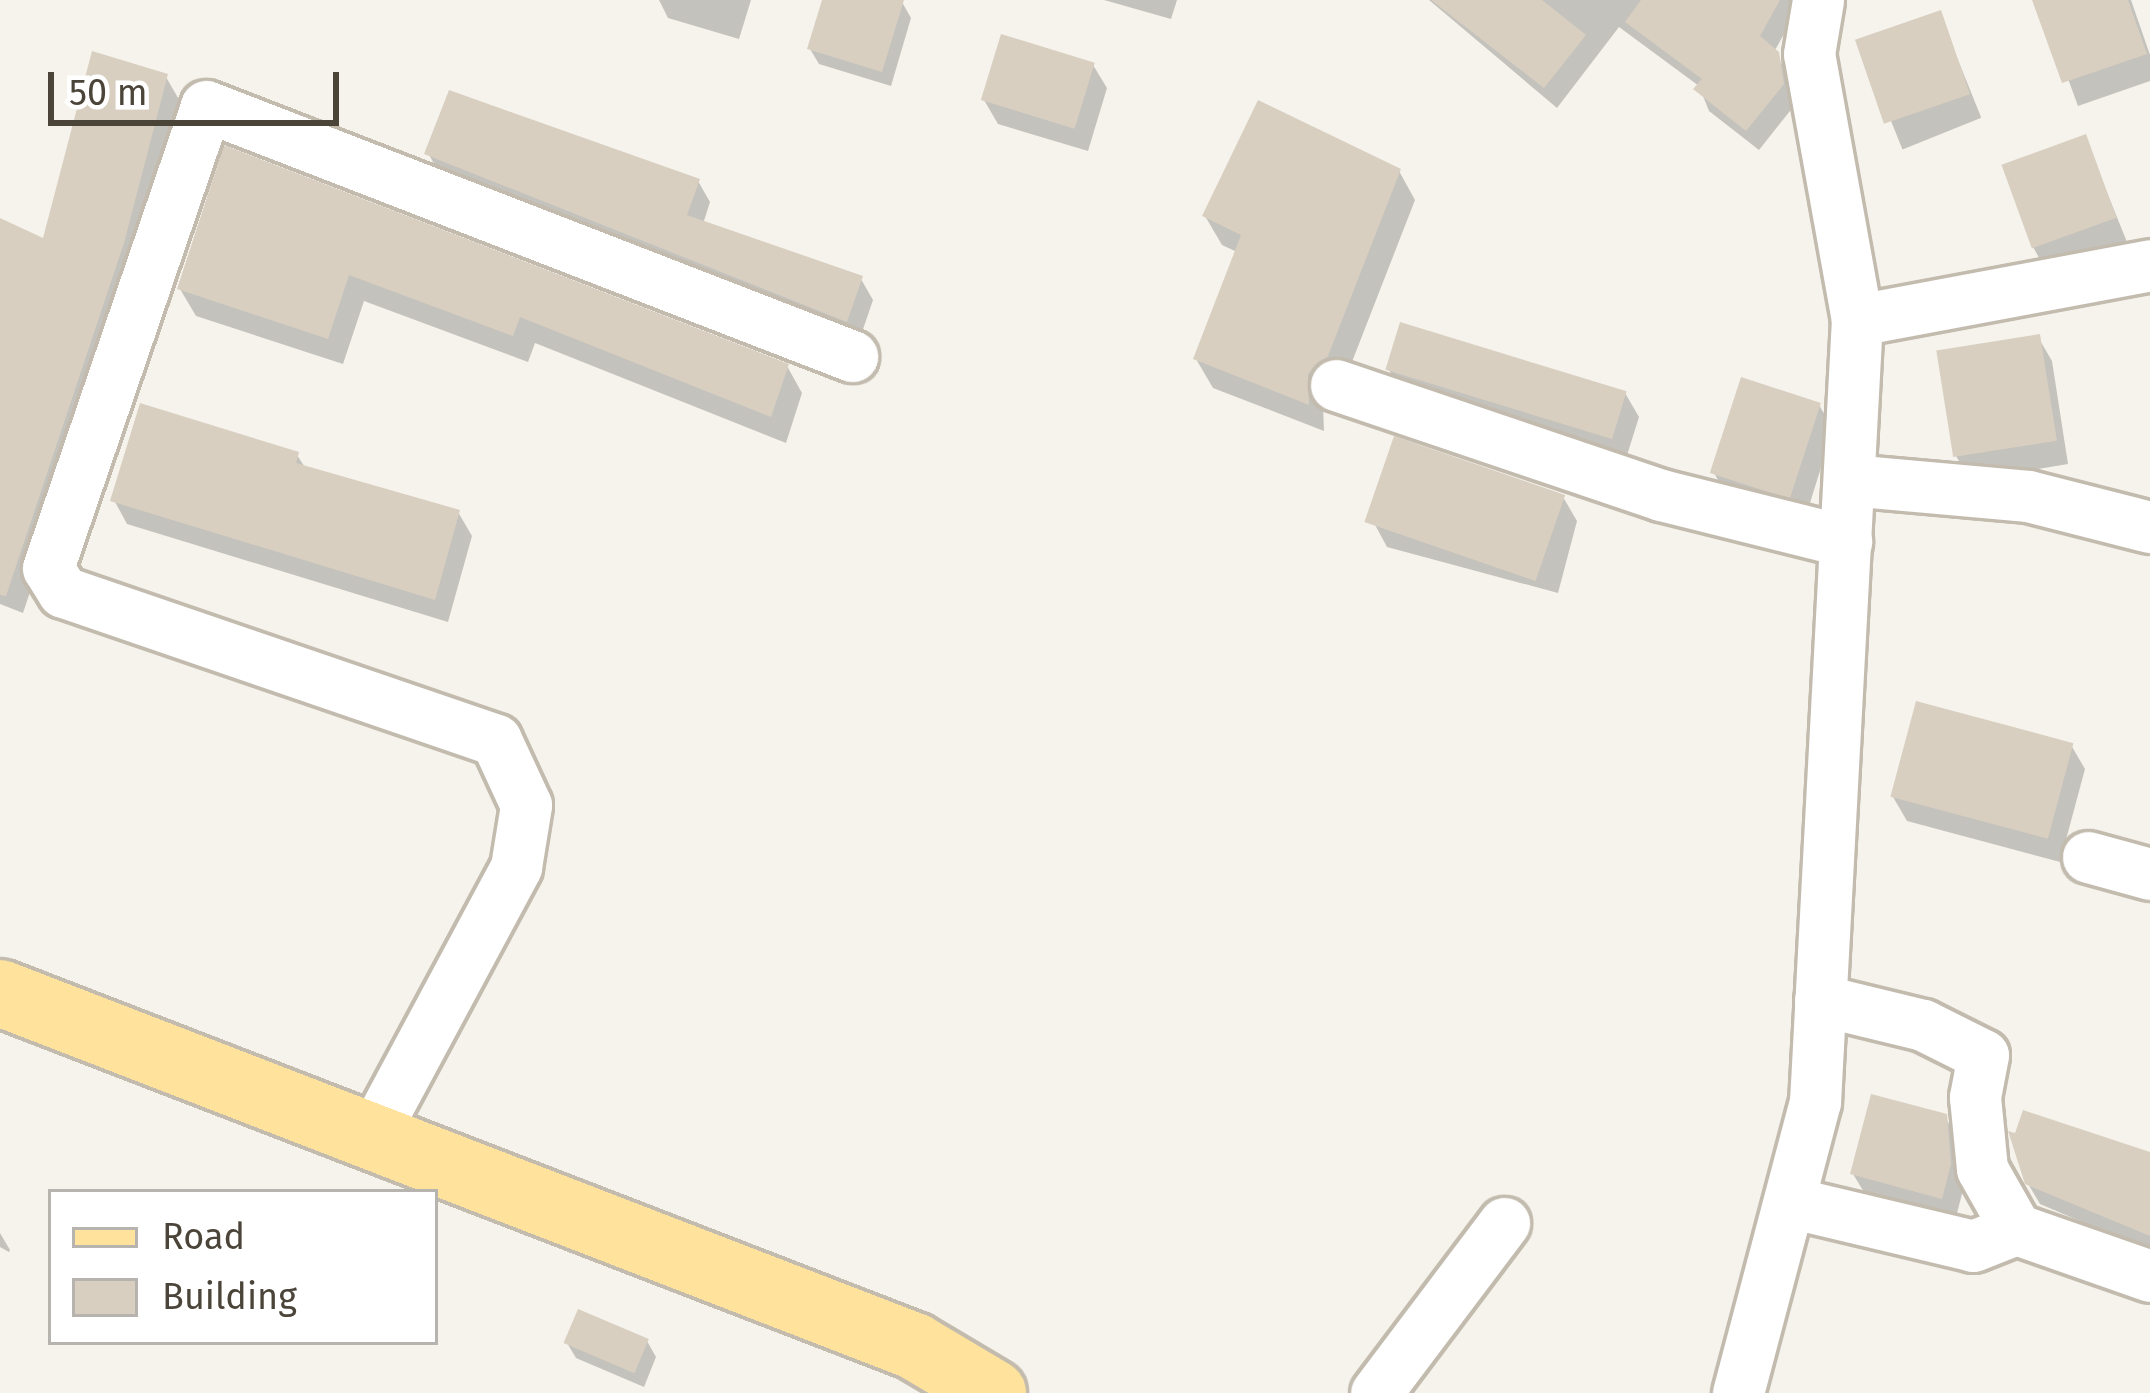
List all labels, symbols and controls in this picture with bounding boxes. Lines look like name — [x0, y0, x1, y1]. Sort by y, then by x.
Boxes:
scale bar — [54, 48, 345, 122]
text: 50 m — [69, 71, 148, 115]
legend — [48, 1189, 438, 1345]
text: Road — [162, 1215, 245, 1259]
text: Building — [162, 1275, 297, 1319]

